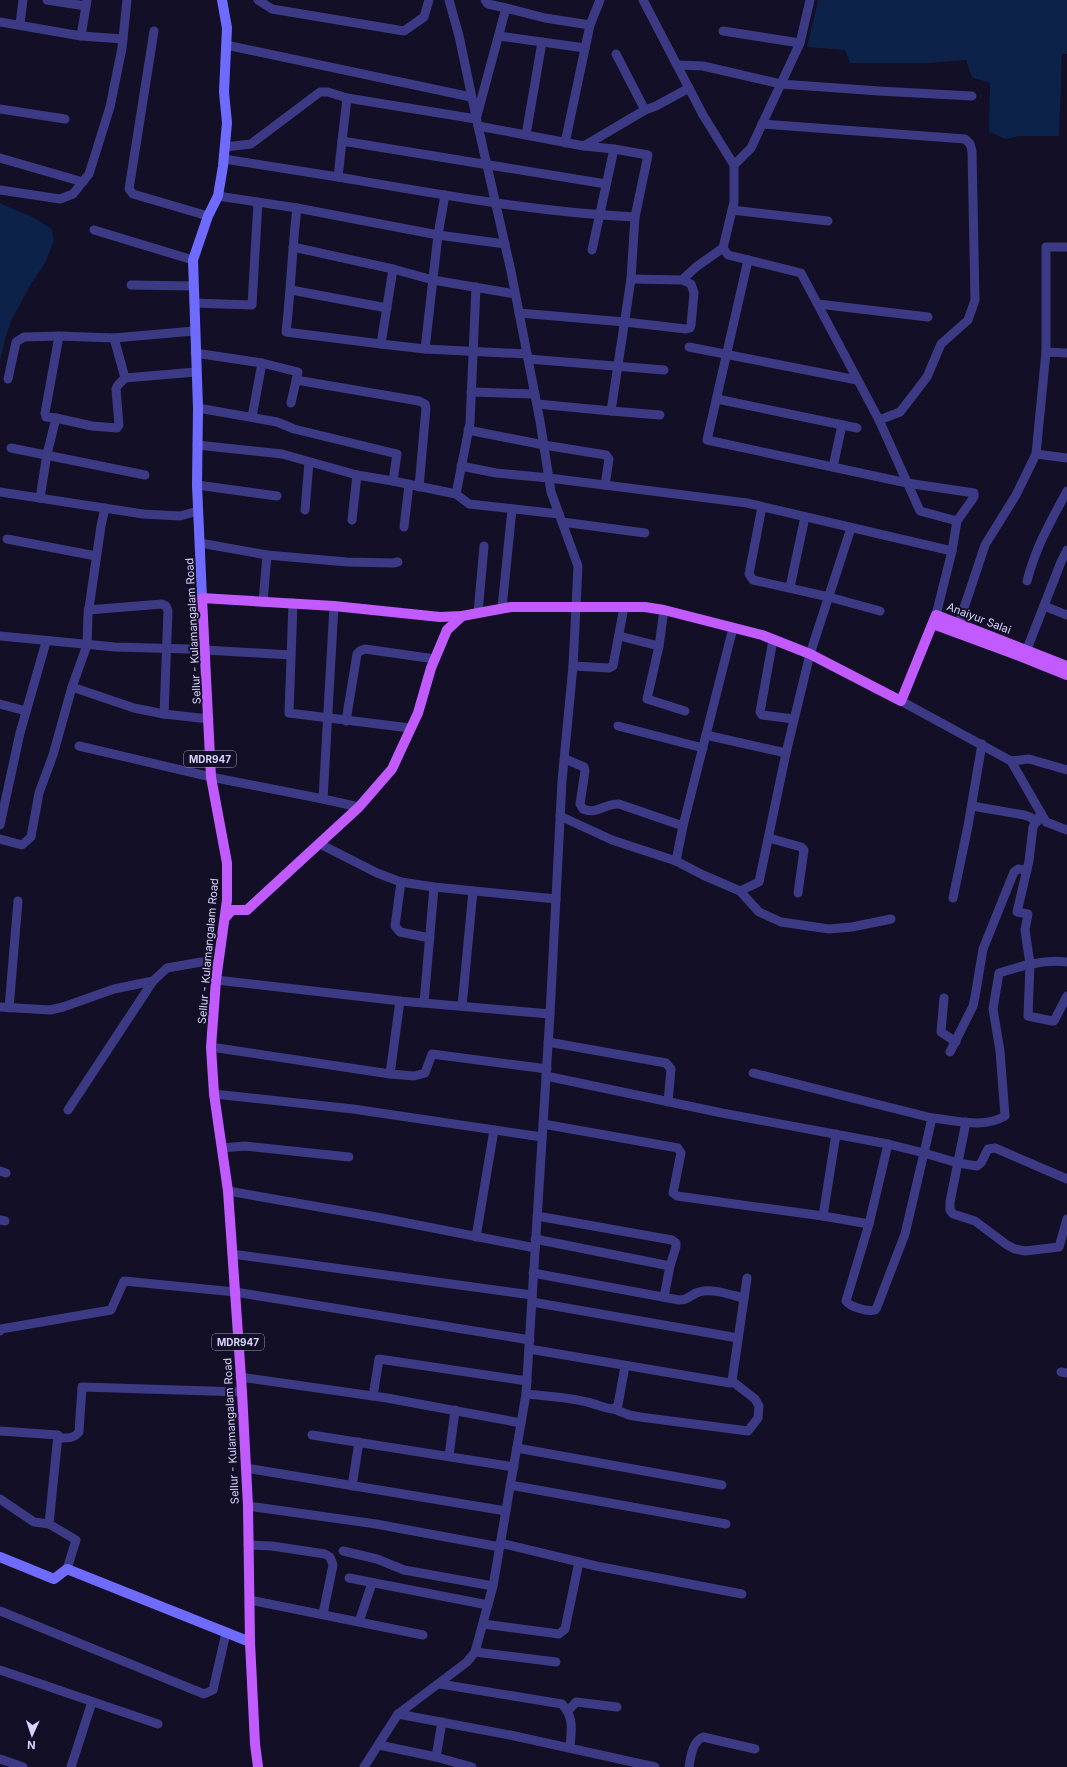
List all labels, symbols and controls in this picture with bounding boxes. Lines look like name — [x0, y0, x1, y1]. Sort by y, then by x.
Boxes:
street label: Sellur - Kulamangalam Road — [182, 558, 204, 704]
street label: Anaiyur Salai — [945, 599, 1013, 637]
road number: MDR947 — [184, 751, 236, 767]
street label: Sellur - Kulamangalam Road — [195, 877, 221, 1025]
road number: MDR947 — [212, 1334, 264, 1350]
street label: Sellur - Kulamangalam Road — [220, 1358, 242, 1504]
north arrow — [12, 1715, 52, 1755]
text: N — [27, 1738, 36, 1752]

